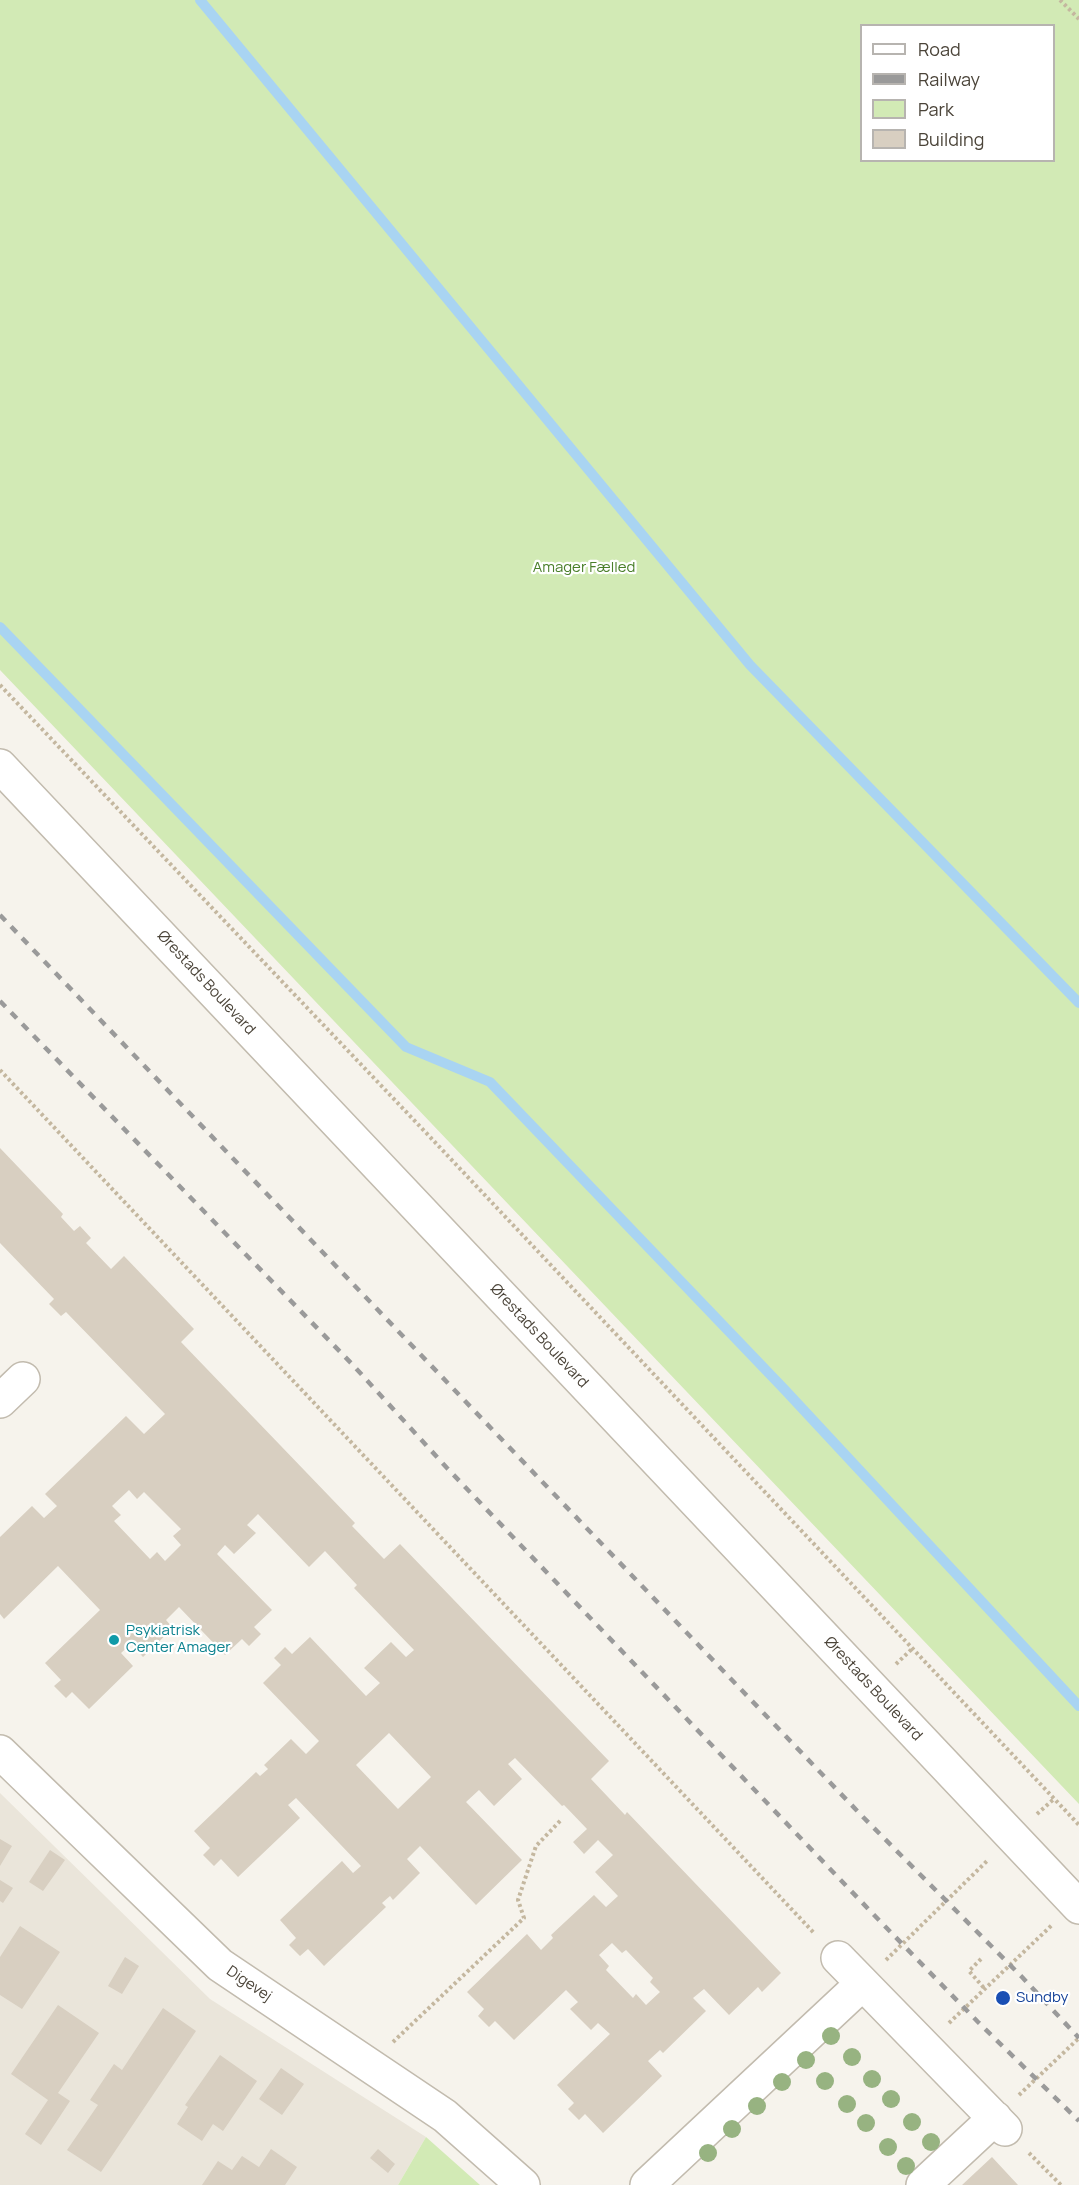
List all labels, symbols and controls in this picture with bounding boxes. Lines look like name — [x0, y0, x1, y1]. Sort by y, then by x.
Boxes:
legend — [860, 24, 1055, 162]
text: Road — [918, 37, 961, 61]
text: Railway — [918, 67, 980, 91]
text: Park — [918, 97, 954, 121]
text: Building — [918, 127, 984, 151]
park label: Amager Fælled — [533, 559, 635, 577]
street label: Ørestads Boulevard — [153, 927, 259, 1039]
street label: Ørestads Boulevard — [486, 1280, 592, 1392]
place label: Psykiatrisk Center Amager — [126, 1622, 231, 1657]
marker: Psykiatrisk Center Amager — [107, 1633, 121, 1647]
street label: Ørestads Boulevard — [820, 1633, 926, 1745]
street label: Digevej — [223, 1962, 275, 2006]
marker: Sundby — [994, 1989, 1012, 2007]
place label: Sundby — [1016, 1989, 1068, 2007]

